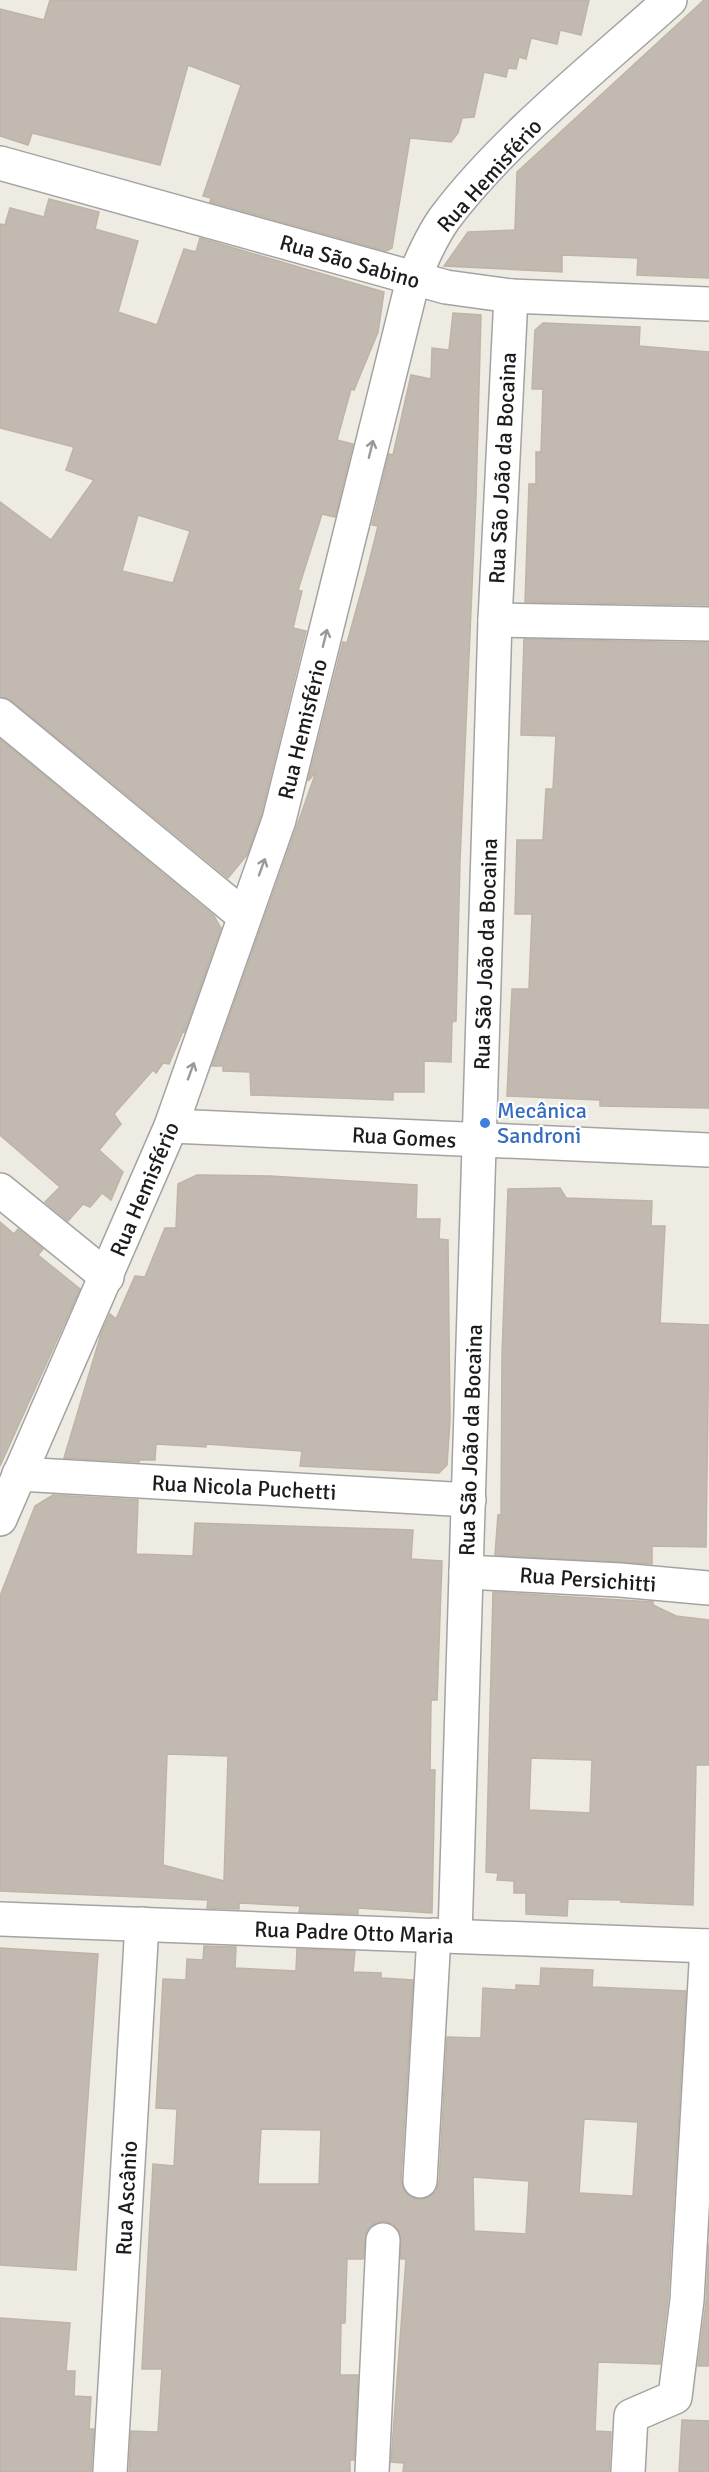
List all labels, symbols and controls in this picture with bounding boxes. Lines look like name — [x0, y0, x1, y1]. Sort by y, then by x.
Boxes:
street label: Rua Hemisfério — [431, 113, 548, 238]
street label: Rua São Sabino — [277, 229, 423, 294]
street label: Rua São João da Bocaina — [483, 351, 522, 585]
one-way arrow — [366, 440, 378, 459]
one-way arrow — [320, 629, 331, 648]
street label: Rua Hemisfério — [272, 656, 333, 802]
street label: Rua São João da Bocaina — [468, 838, 503, 1070]
one-way arrow — [257, 858, 268, 876]
one-way arrow — [187, 1062, 198, 1080]
place label: Mecânica Sandroni — [497, 1097, 587, 1149]
marker: Mecânica Sandroni — [478, 1116, 492, 1130]
street label: Rua Hemisfério — [104, 1118, 185, 1261]
street label: Rua Gomes — [351, 1121, 457, 1154]
street label: Rua São João da Bocaina — [453, 1324, 488, 1556]
street label: Rua Nicola Puchetti — [151, 1469, 337, 1506]
street label: Rua Persichitti — [519, 1561, 657, 1598]
street label: Rua Padre Otto Maria — [254, 1916, 454, 1949]
street label: Rua Ascânio — [110, 2140, 143, 2256]

